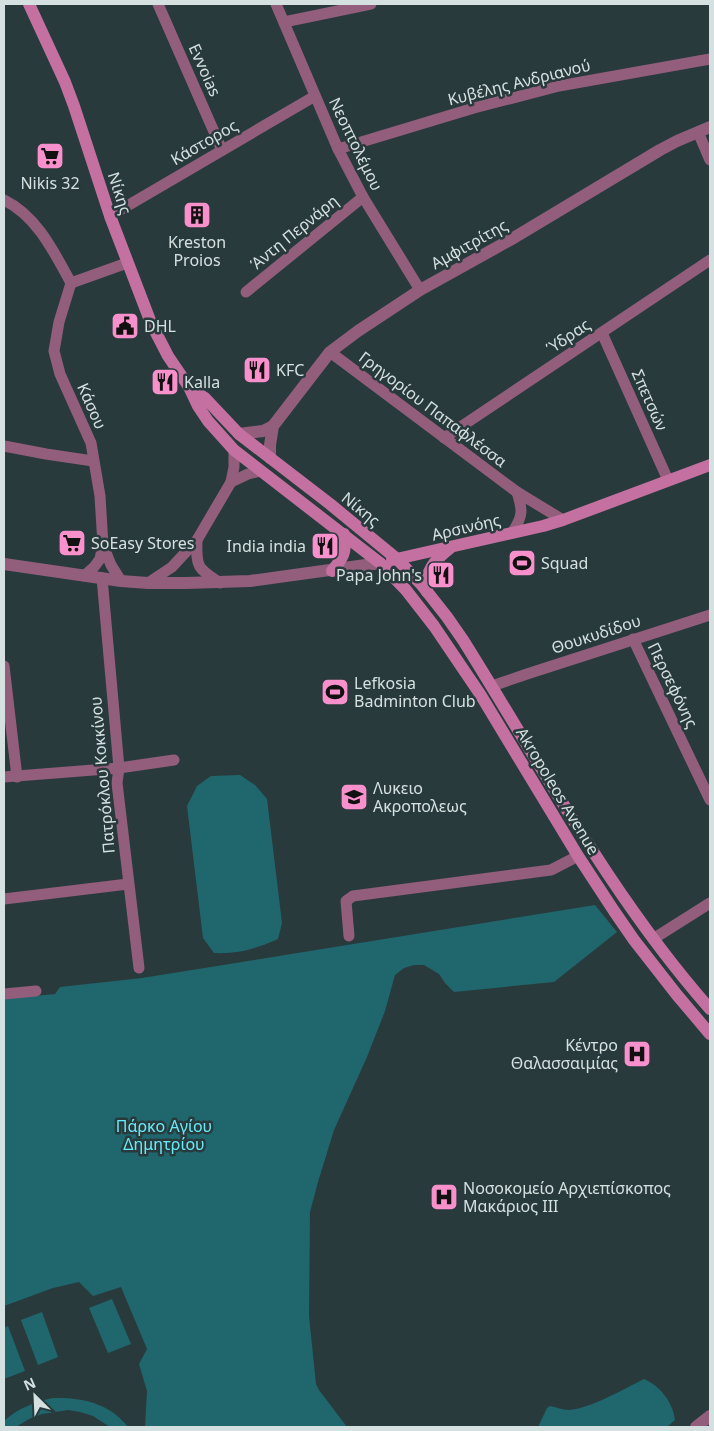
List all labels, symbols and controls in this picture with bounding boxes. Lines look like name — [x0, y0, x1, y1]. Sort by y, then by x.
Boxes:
street label: Evvoias — [184, 40, 226, 100]
street label: Κυβέλης Ανδριανού — [445, 54, 593, 110]
street label: Νεοπτολέμου — [324, 94, 388, 194]
street label: Κάστορος — [167, 114, 242, 170]
supermarket icon: Nikis 32 — [35, 141, 65, 171]
street label: Νίκης — [103, 169, 137, 217]
place label: Nikis 32 — [20, 172, 80, 194]
street label: Άντη Περνάρη — [245, 190, 343, 274]
building icon: Kreston Proios — [182, 200, 212, 230]
street label: Αμφιτρίτης — [427, 214, 511, 274]
place label: Kreston Proios — [168, 231, 226, 271]
public building icon: DHL — [110, 311, 140, 341]
street label: Ύδρας — [542, 313, 594, 359]
place label: DHL — [144, 315, 176, 337]
street label: Γρηγορίου Παπαφλέσσα — [355, 346, 511, 472]
restaurant icon: KFC — [242, 355, 272, 385]
place label: KFC — [276, 359, 304, 381]
street label: Σπετσών — [627, 366, 673, 434]
restaurant icon: Kalla — [150, 367, 180, 397]
place label: Kalla — [184, 371, 220, 393]
street label: Κάσου — [72, 379, 112, 433]
street label: Νίκης — [337, 487, 385, 531]
street label: Αρσινόης — [429, 508, 503, 546]
supermarket icon: SoEasy Stores — [57, 528, 87, 558]
restaurant icon: India india — [310, 531, 340, 561]
place label: SoEasy Stores — [91, 532, 195, 554]
place label: India india — [227, 535, 306, 557]
sports icon: Squad — [507, 548, 537, 578]
place label: Squad — [541, 552, 588, 574]
restaurant icon: Papa John's — [426, 560, 456, 590]
place label: Papa John's — [336, 564, 422, 586]
street label: Θουκυδίδου — [548, 609, 644, 659]
street label: Περσεφόνης — [643, 639, 703, 732]
place label: Lefkosia Badminton Club — [354, 672, 476, 712]
sports icon: Lefkosia Badminton Club — [320, 677, 350, 707]
street label: Πατρόκλου Κοκκίνου — [84, 695, 120, 855]
street label: Akropoleos Avenue — [511, 723, 605, 859]
place label: Λυκειο Ακροπολεως — [373, 777, 467, 817]
school or university icon: Λυκειο Ακροπολεως — [339, 782, 369, 812]
place label: Κέντρο Θαλασσαιμίας — [511, 1034, 618, 1074]
hospital icon: Κέντρο Θαλασσαιμίας — [622, 1039, 652, 1069]
park label: Πάρκο Αγίου Δημητρίου — [116, 1115, 212, 1155]
place label: Νοσοκομείο Αρχιεπίσκοπος Μακάριος ΙΙΙ — [463, 1177, 671, 1217]
hospital icon: Νοσοκομείο Αρχιεπίσκοπος Μακάριος ΙΙΙ — [429, 1182, 459, 1212]
north arrow — [10, 1371, 60, 1421]
text: N — [20, 1373, 39, 1395]

